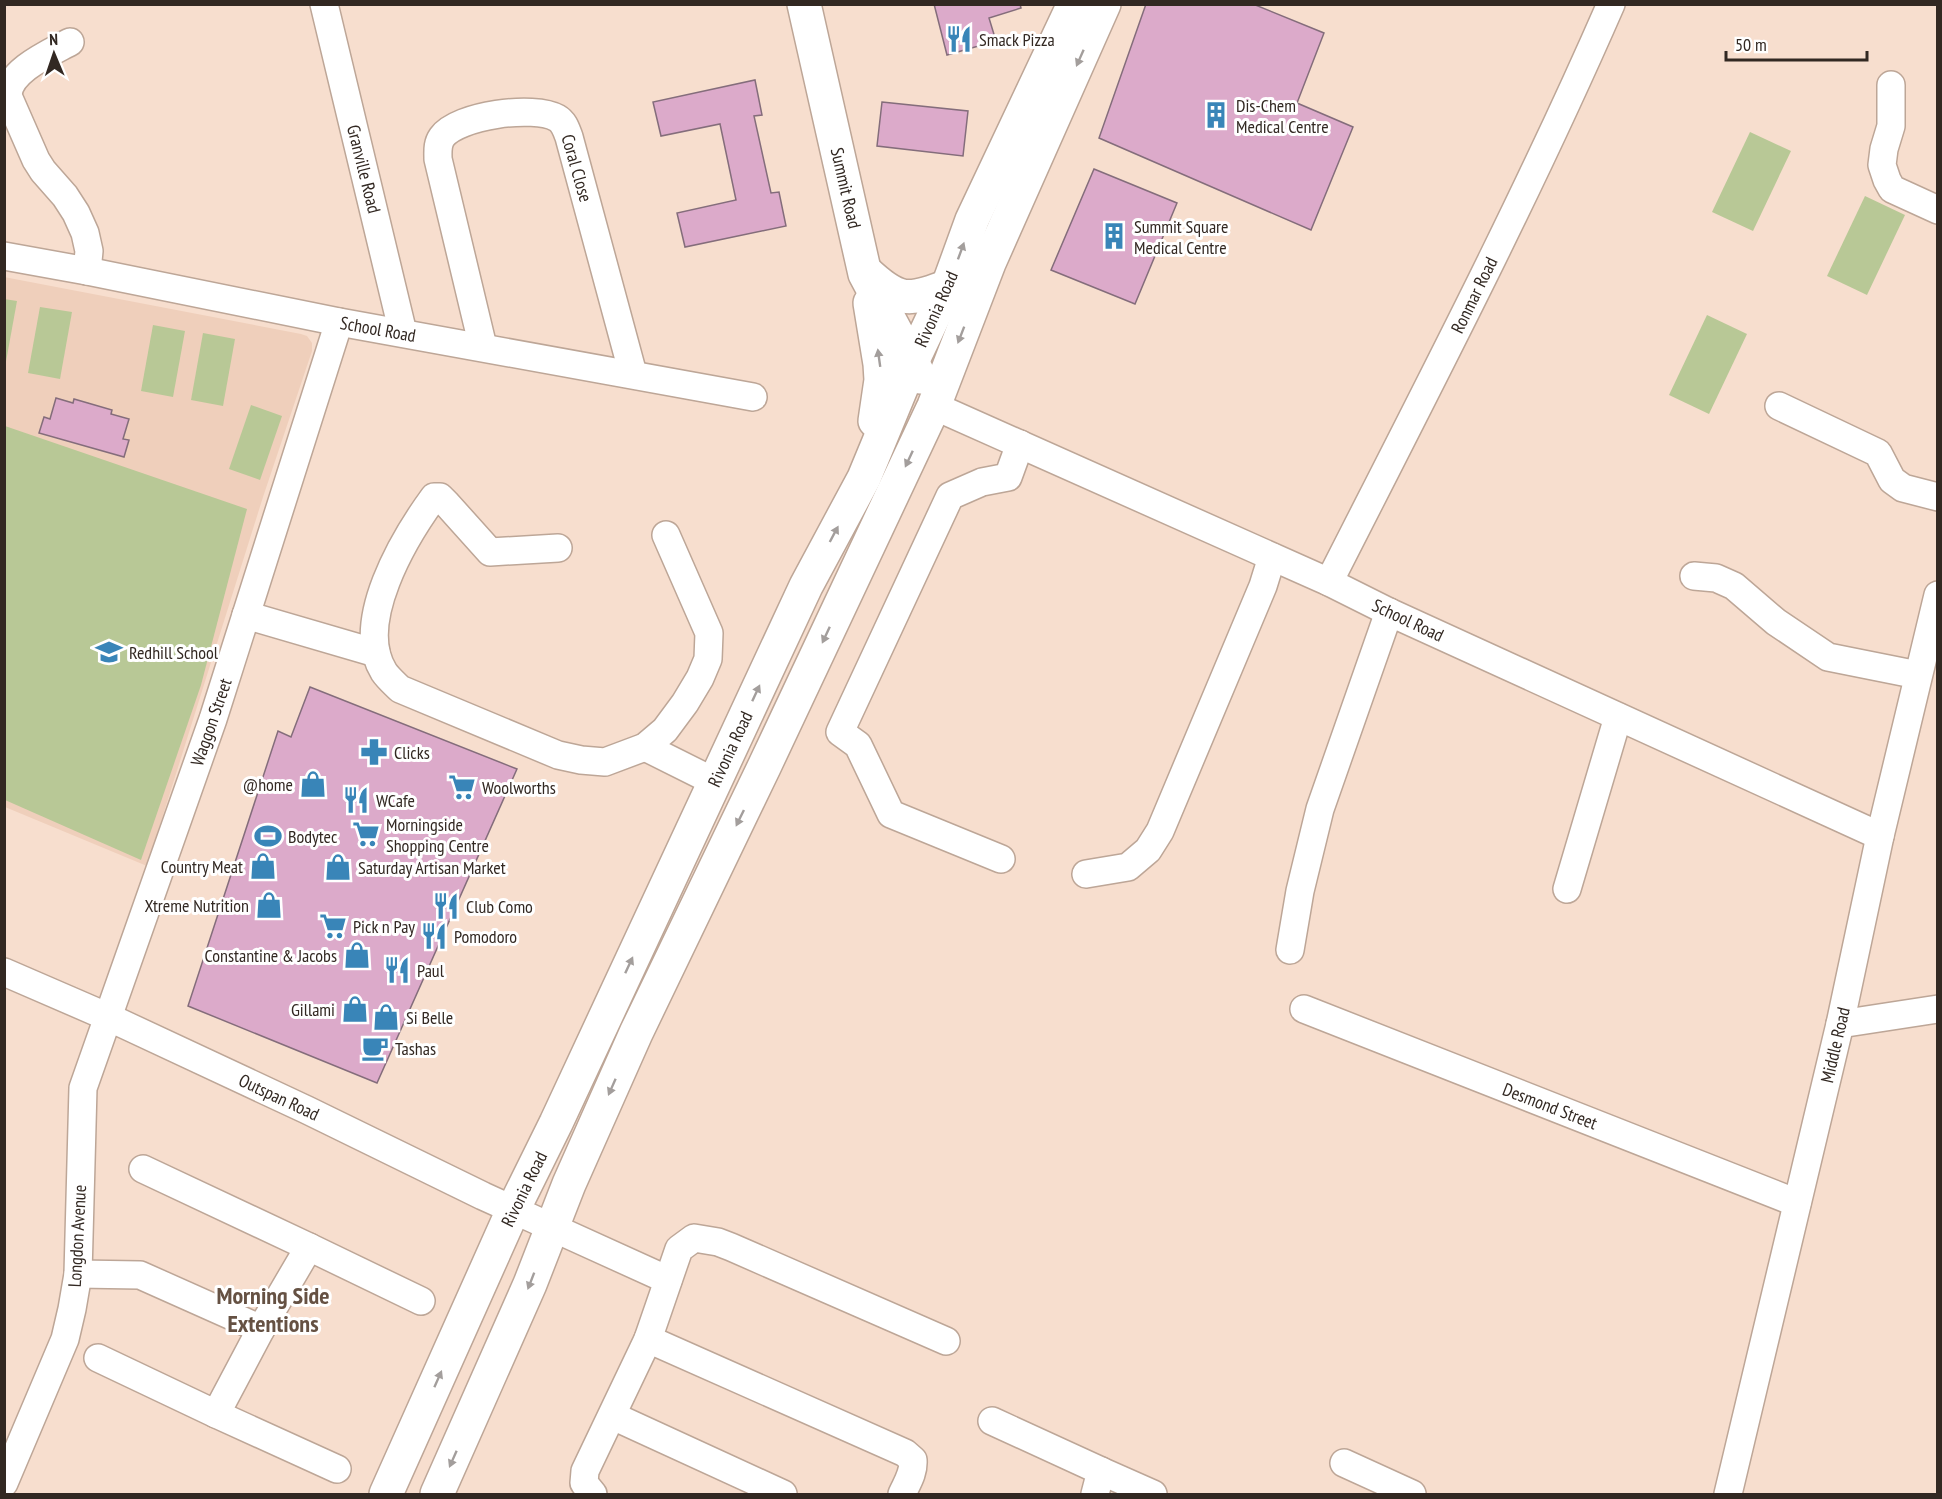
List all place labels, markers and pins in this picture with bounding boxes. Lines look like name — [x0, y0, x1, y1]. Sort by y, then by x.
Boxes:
restaurant icon: Smack Pizza — [944, 24, 974, 54]
place label: Smack Pizza — [979, 28, 1055, 51]
place label: Dis-Chem Medical Centre — [1236, 94, 1329, 138]
building icon: Dis-Chem Medical Centre — [1201, 100, 1231, 130]
place label: Summit Square Medical Centre — [1134, 215, 1228, 259]
building icon: Summit Square Medical Centre — [1099, 221, 1129, 251]
school or university icon: Redhill School — [94, 637, 124, 667]
place label: Redhill School — [129, 641, 219, 664]
pharmacy icon: Clicks — [359, 737, 389, 767]
place label: Clicks — [394, 741, 430, 764]
shop icon: @home — [298, 769, 328, 799]
supermarket icon: Woolworths — [447, 772, 477, 802]
place label: @home — [243, 773, 293, 796]
place label: Woolworths — [482, 776, 556, 799]
restaurant icon: WCafe — [341, 785, 371, 815]
place label: WCafe — [376, 789, 415, 812]
place label: Morningside Shopping Centre — [386, 813, 489, 857]
supermarket icon: Morningside Shopping Centre — [351, 819, 381, 849]
sports icon: Bodytec — [253, 821, 283, 851]
place label: Bodytec — [288, 825, 338, 848]
shop icon: Country Meat — [248, 851, 278, 881]
shop icon: Saturday Artisan Market — [323, 852, 353, 882]
place label: Country Meat — [161, 855, 243, 878]
place label: Saturday Artisan Market — [358, 856, 506, 879]
shop icon: Xtreme Nutrition — [254, 890, 284, 920]
restaurant icon: Club Como — [431, 891, 461, 921]
place label: Xtreme Nutrition — [144, 894, 249, 917]
place label: Club Como — [466, 895, 533, 918]
supermarket icon: Pick n Pay — [318, 911, 348, 941]
place label: Pick n Pay — [353, 915, 415, 938]
restaurant icon: Pomodoro — [419, 921, 449, 951]
place label: Pomodoro — [454, 925, 517, 948]
shop icon: Constantine & Jacobs — [342, 940, 372, 970]
place label: Constantine & Jacobs — [205, 944, 337, 967]
restaurant icon: Paul — [382, 955, 412, 985]
place label: Paul — [417, 959, 445, 982]
shop icon: Gillami — [340, 994, 370, 1024]
place label: Gillami — [291, 998, 335, 1021]
shop icon: Si Belle — [371, 1002, 401, 1032]
place label: Si Belle — [406, 1006, 453, 1029]
cafe icon: Tashas — [360, 1033, 390, 1063]
place label: Tashas — [395, 1037, 436, 1060]

